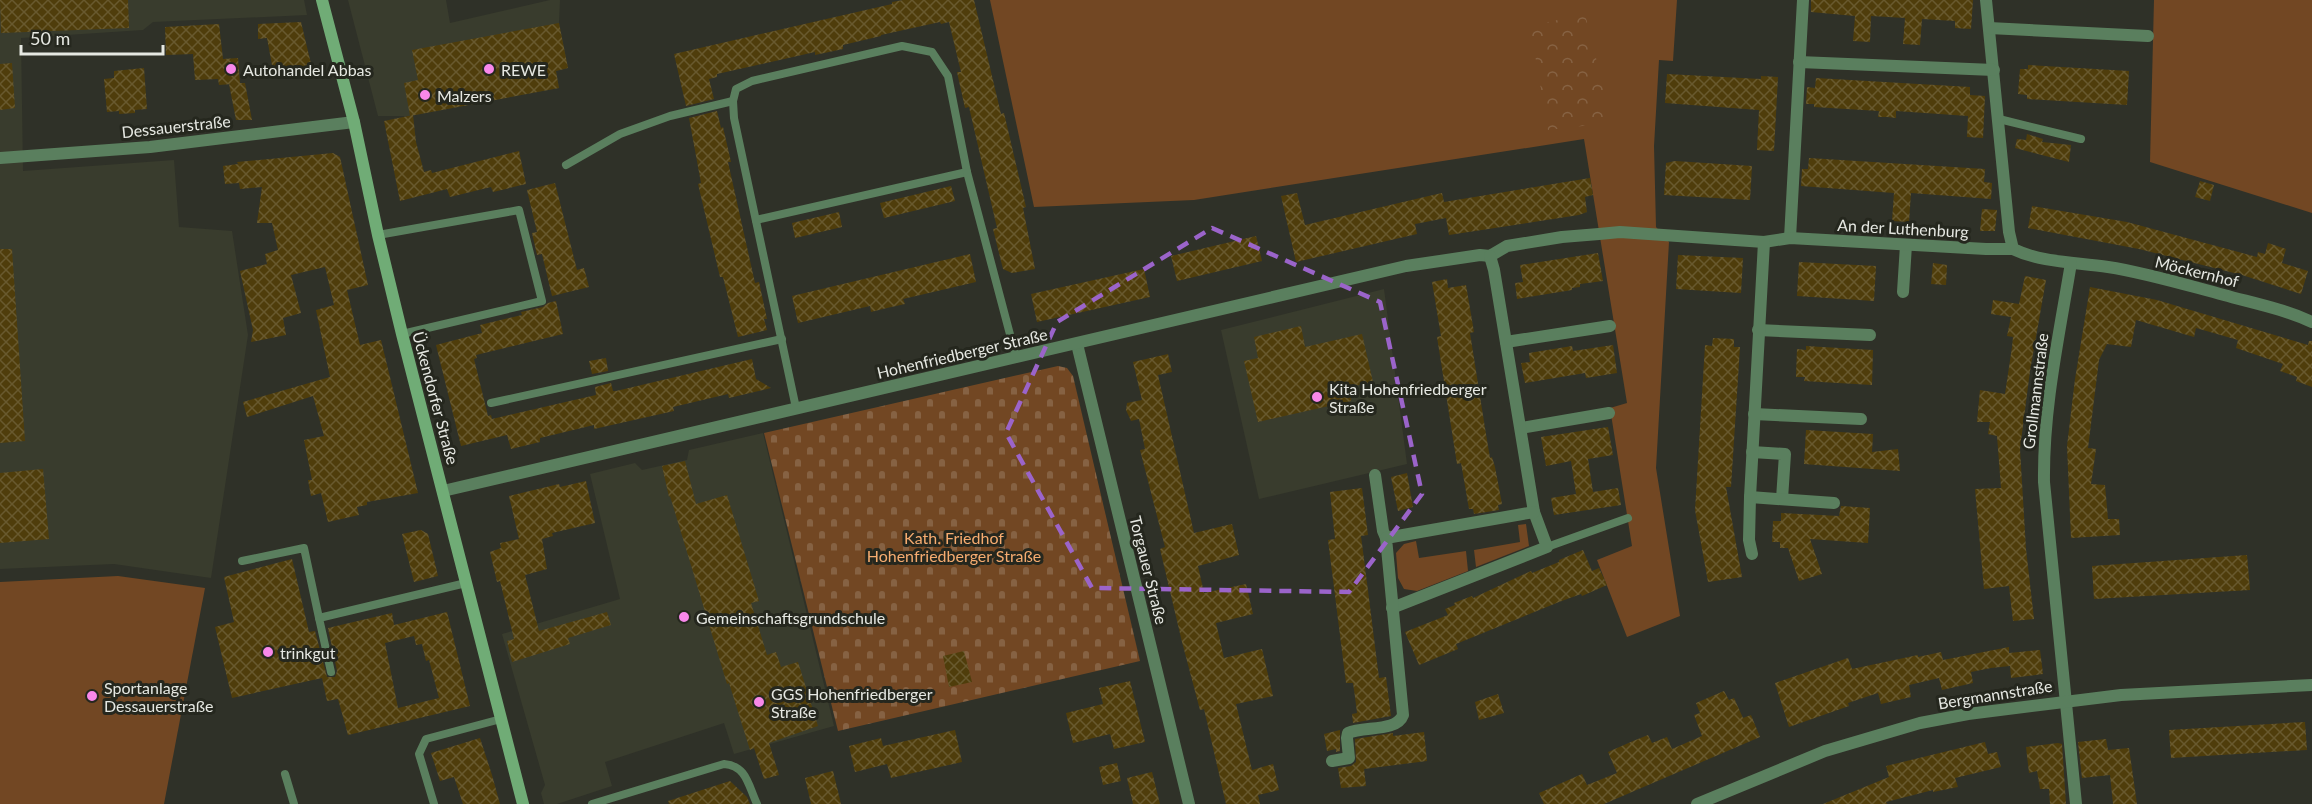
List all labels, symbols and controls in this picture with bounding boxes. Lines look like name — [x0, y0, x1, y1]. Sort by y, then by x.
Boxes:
scale bar — [21, 18, 164, 56]
text: 50 m — [30, 27, 70, 49]
place label: Autohandel Abbas — [243, 60, 372, 79]
place label: REWE — [501, 60, 546, 79]
marker: Autohandel Abbas — [224, 62, 238, 76]
marker: REWE — [482, 62, 496, 76]
place label: Malzers — [437, 86, 492, 105]
marker: Malzers — [418, 88, 432, 102]
street label: Dessauerstraße — [121, 111, 231, 141]
street label: An der Luthenburg — [1837, 215, 1969, 241]
street label: Möckernhof — [2153, 251, 2241, 291]
street label: Hohenfriedberger Straße — [875, 324, 1049, 382]
street label: Ückendorfer Straße — [409, 329, 463, 467]
street label: Grollmannstraße — [2018, 332, 2052, 450]
place label: Kita Hohenfriedberger Straße — [1329, 379, 1487, 416]
marker: Kita Hohenfriedberger Straße — [1310, 390, 1324, 404]
street label: Torgauer Straße — [1126, 514, 1172, 626]
park label: Kath. Friedhof Hohenfriedberger Straße — [867, 528, 1041, 565]
place label: Gemeinschaftsgrundschule — [696, 608, 885, 627]
marker: Gemeinschaftsgrundschule — [677, 610, 691, 624]
place label: trinkgut — [280, 643, 336, 662]
marker: trinkgut — [261, 645, 275, 659]
street label: Bergmannstraße — [1936, 676, 2054, 712]
place label: Sportanlage Dessauerstraße — [104, 678, 214, 715]
place label: GGS Hohenfriedberger Straße — [771, 684, 933, 721]
marker: Sportanlage Dessauerstraße — [85, 689, 99, 703]
marker: GGS Hohenfriedberger Straße — [752, 695, 766, 709]

